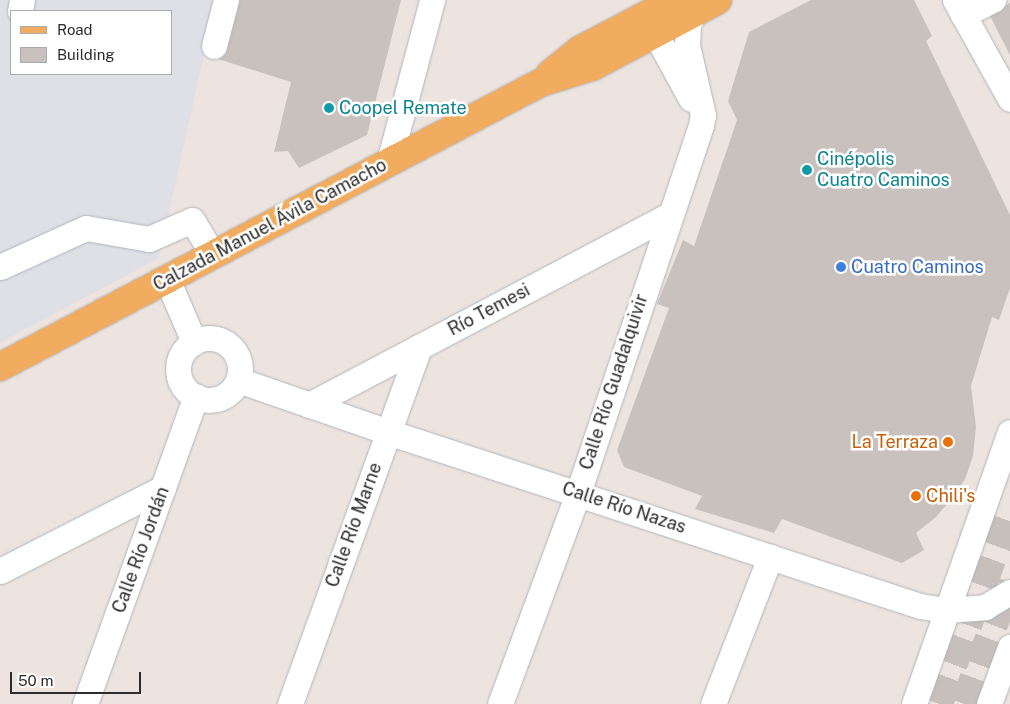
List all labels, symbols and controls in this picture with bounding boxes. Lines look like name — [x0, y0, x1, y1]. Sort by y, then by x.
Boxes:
legend — [10, 10, 172, 75]
text: Road — [57, 21, 93, 38]
text: Building — [57, 46, 115, 63]
place label: Coopel Remate — [339, 97, 467, 119]
marker: Coopel Remate — [323, 102, 335, 114]
place label: Cinépolis Cuatro Caminos — [817, 149, 950, 192]
street label: Calzada Manuel Ávila Camacho — [150, 154, 390, 296]
marker: Cinépolis Cuatro Caminos — [801, 164, 813, 176]
place label: Cuatro Caminos — [851, 256, 984, 278]
marker: Cuatro Caminos — [835, 261, 847, 273]
street label: Río Temesi — [444, 279, 534, 341]
street label: Calle Río Guadalquivir — [575, 291, 653, 473]
place label: La Terraza — [852, 431, 938, 453]
marker: La Terraza — [942, 436, 954, 448]
street label: Calle Río Marne — [321, 460, 387, 590]
street label: Calle Río Nazas — [559, 478, 689, 538]
street label: Calle Río Jordán — [108, 484, 174, 616]
place label: Chili's — [926, 485, 975, 507]
marker: Chili's — [910, 490, 922, 502]
scale bar — [12, 662, 144, 694]
text: 50 m — [18, 672, 53, 689]

